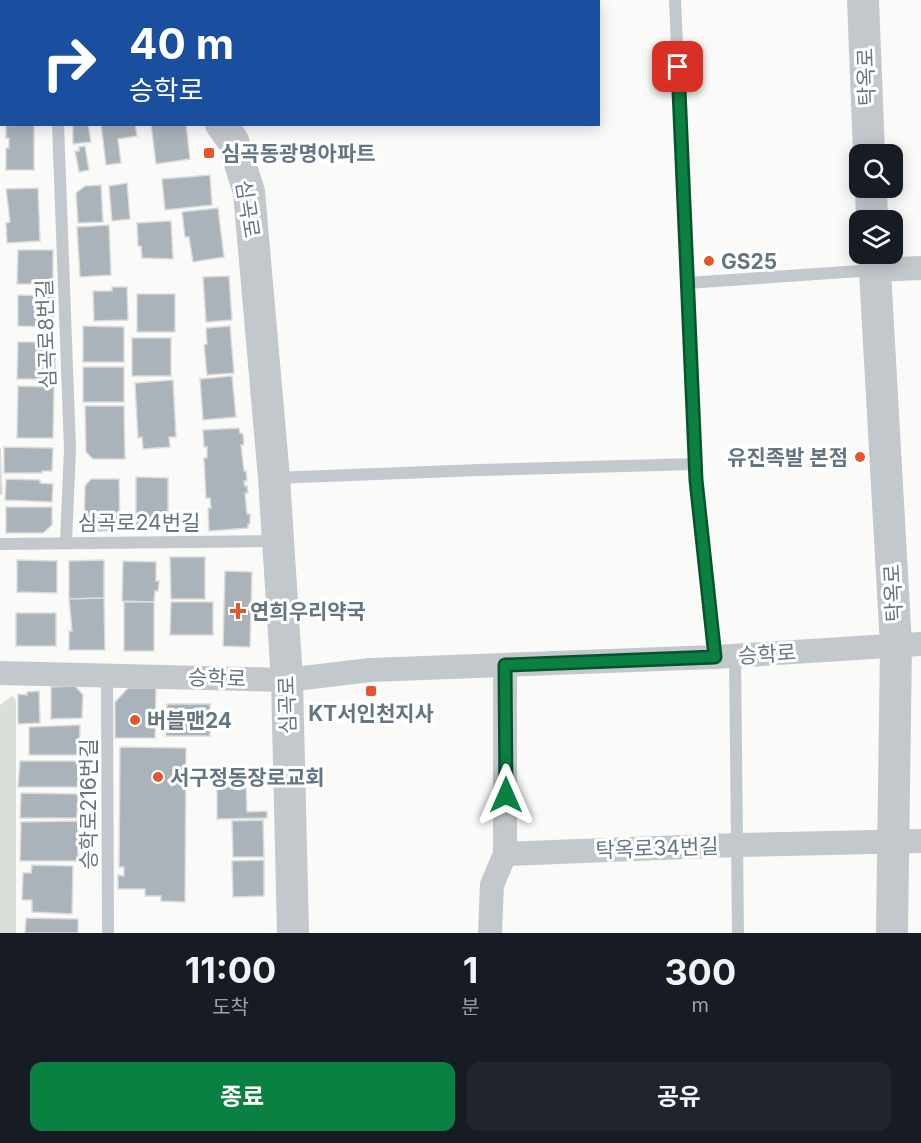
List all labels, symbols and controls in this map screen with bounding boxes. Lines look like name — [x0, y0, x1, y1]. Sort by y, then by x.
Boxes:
text: 40 m — [129, 18, 234, 69]
icon: right — [30, 24, 108, 102]
pin — [652, 41, 703, 92]
street label: 탁옥로 — [852, 48, 880, 106]
icon: arrive — [661, 50, 694, 83]
text: 승학로 — [129, 74, 204, 107]
place label: 심곡동광명아파트 — [221, 141, 376, 166]
map controls — [849, 144, 903, 264]
button: search — [849, 144, 903, 198]
marker: 심곡동광명아파트 — [202, 146, 216, 160]
street label: 심곡로 — [231, 178, 265, 240]
button: layers — [849, 210, 903, 264]
place label: GS25 — [721, 249, 777, 274]
marker: GS25 — [702, 254, 716, 268]
street label: 심곡로8번길 — [32, 279, 60, 389]
place label: 유진족발 본점 — [727, 445, 848, 470]
marker: 유진족발 본점 — [853, 450, 867, 464]
street label: 심곡로24번길 — [78, 510, 200, 535]
street label: 탁옥로 — [879, 563, 907, 623]
place label: 연희우리약국 — [250, 599, 366, 624]
marker: 연희우리약국 — [231, 604, 245, 618]
street label: 승학로 — [737, 640, 797, 668]
street label: 승학로 — [188, 664, 246, 692]
street label: 심곡로 — [273, 676, 301, 734]
marker: KT서인천지사 — [364, 684, 378, 698]
place label: KT서인천지사 — [308, 701, 434, 726]
place label: 버블맨24 — [147, 708, 232, 733]
marker: 버블맨24 — [128, 713, 142, 727]
street label: 승학로216번길 — [76, 739, 101, 869]
position arrow — [474, 763, 538, 827]
place label: 서구정동장로교회 — [170, 765, 325, 790]
marker: 서구정동장로교회 — [151, 770, 165, 784]
street label: 탁옥로34번길 — [595, 833, 719, 863]
text: 11:00 — [185, 948, 276, 992]
text: 1 — [463, 948, 478, 992]
text: 300 — [664, 950, 736, 994]
text: m — [692, 993, 709, 1017]
text: 도착 — [212, 995, 249, 1019]
text: 분 — [461, 995, 480, 1019]
button: 종료 — [30, 1062, 455, 1131]
button: 공유 — [467, 1062, 891, 1131]

